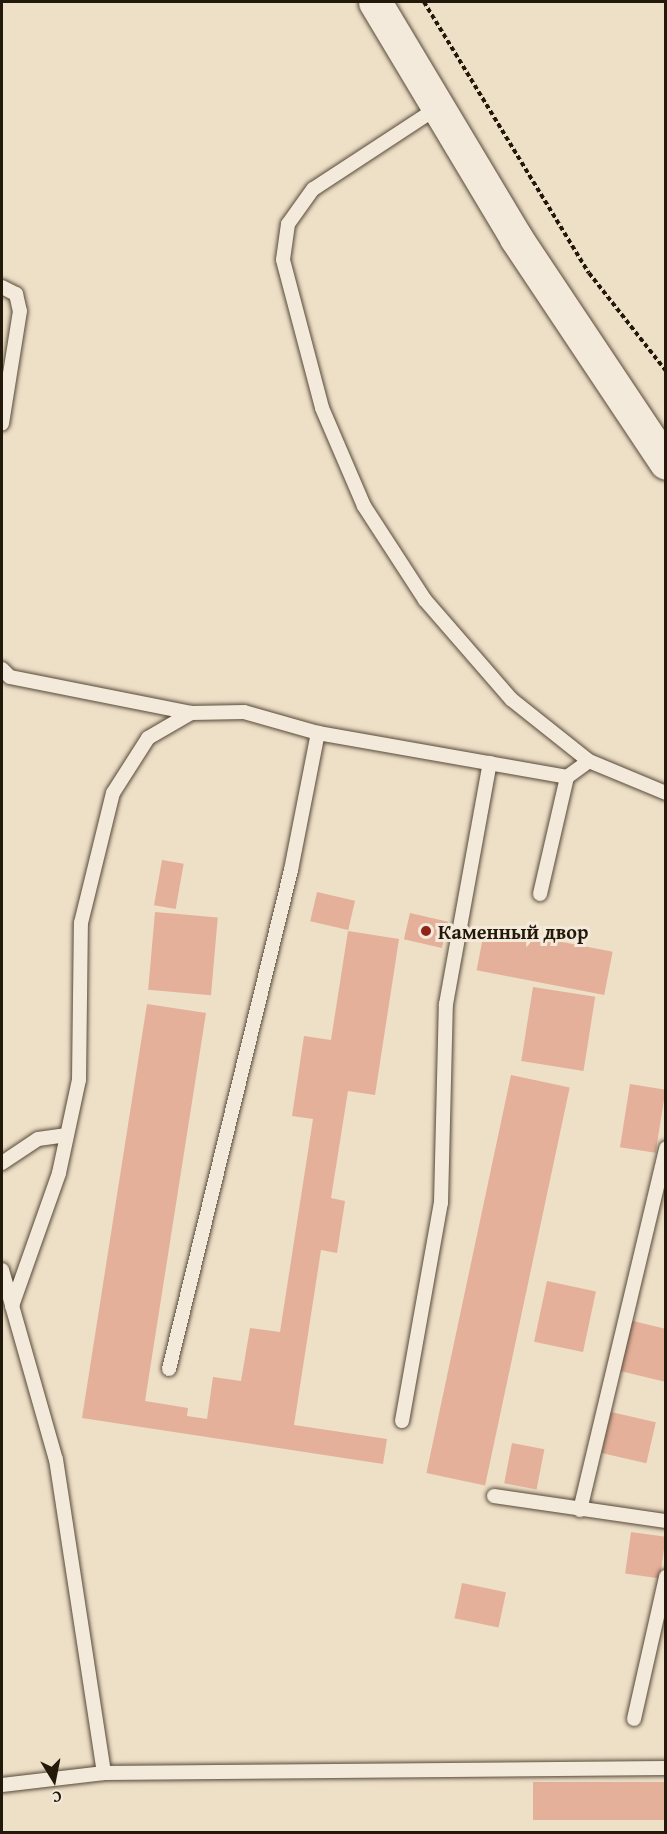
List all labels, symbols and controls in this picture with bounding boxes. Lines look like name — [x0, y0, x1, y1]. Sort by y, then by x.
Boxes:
place label: Каменный двор — [438, 919, 588, 943]
marker: Каменный двор — [419, 924, 433, 938]
north arrow — [24, 1750, 84, 1810]
text: С — [51, 1785, 64, 1810]

